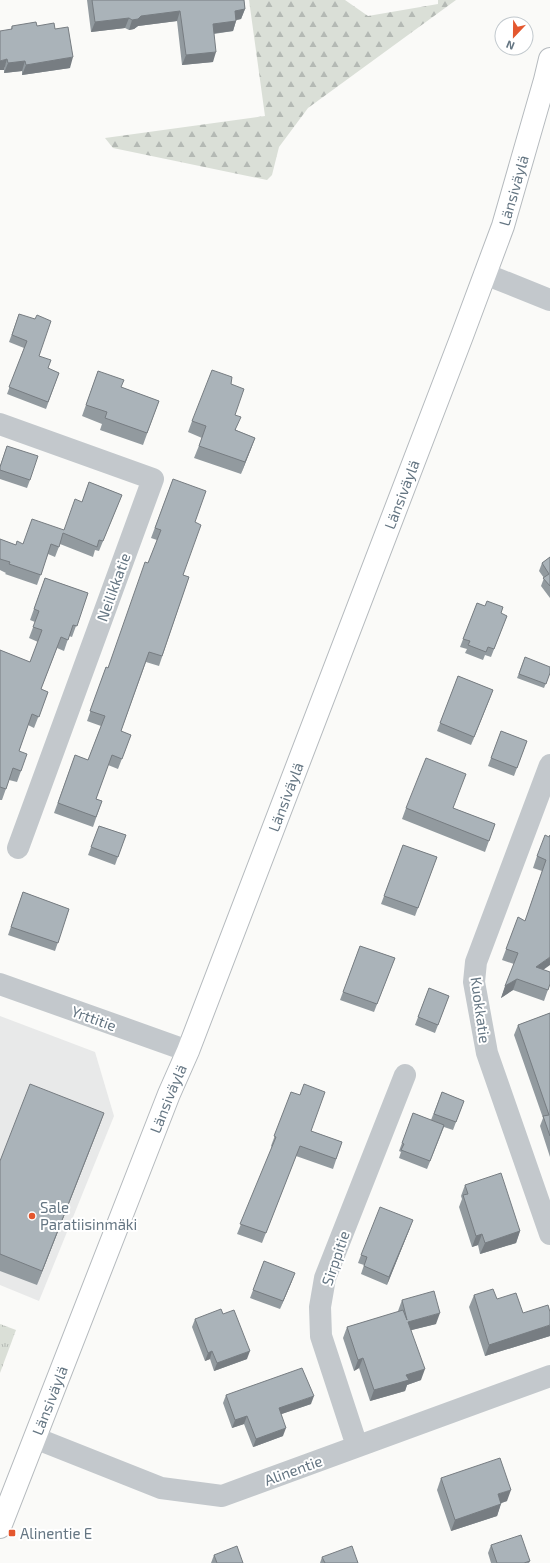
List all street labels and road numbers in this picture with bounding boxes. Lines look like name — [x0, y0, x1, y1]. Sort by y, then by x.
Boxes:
street label: Länsiväylä — [495, 153, 532, 228]
street label: Länsiväylä — [380, 457, 423, 532]
street label: Neilikkatie — [92, 550, 134, 624]
street label: Länsiväylä — [264, 760, 307, 834]
street label: Kuokkatie — [467, 976, 495, 1044]
street label: Yrttitie — [69, 1002, 119, 1034]
street label: Länsiväylä — [146, 1061, 190, 1136]
street label: Sirppitie — [317, 1228, 353, 1288]
street label: Länsiväylä — [28, 1363, 71, 1438]
street label: Alinentie — [262, 1451, 324, 1489]

